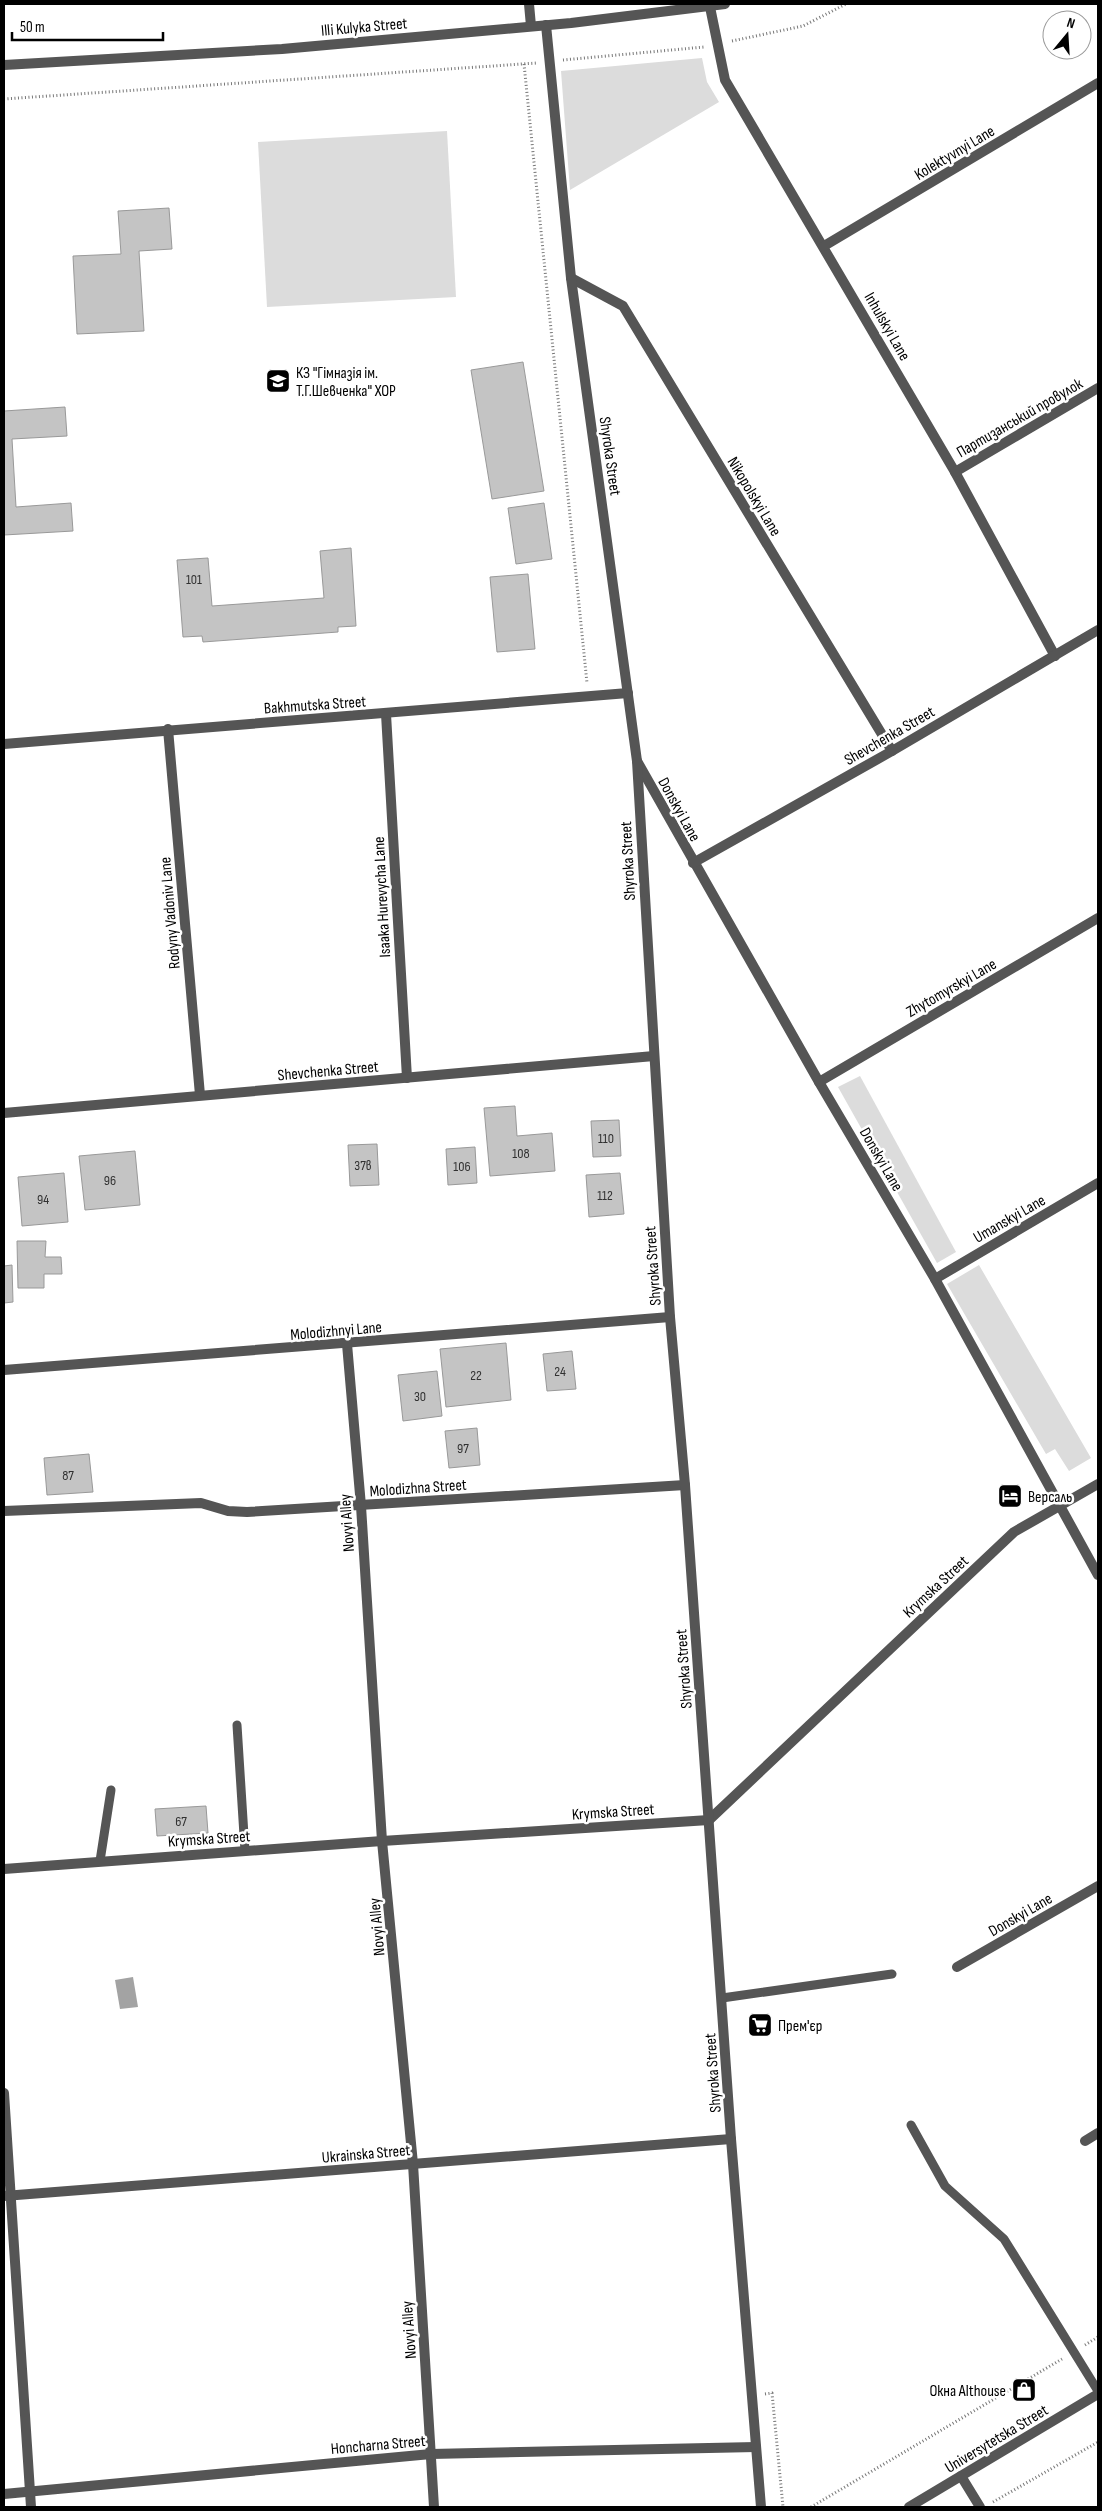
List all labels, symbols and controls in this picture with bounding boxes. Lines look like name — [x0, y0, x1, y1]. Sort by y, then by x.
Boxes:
scale bar — [12, 10, 164, 42]
north arrow — [1042, 10, 1092, 60]
street label: Illi Kulyka Street — [320, 14, 408, 41]
text: N — [1065, 14, 1077, 32]
text: 50 m — [20, 18, 45, 37]
street label: Kolektyvnyi Lane — [911, 122, 998, 185]
street label: Inhulskyi Lane — [860, 289, 914, 364]
place label: КЗ "Гімназія ім. Т.Г.Шевченка" ХОР — [296, 364, 396, 401]
school or university icon: КЗ "Гімназія ім. Т.Г.Шевченка" ХОР — [265, 368, 291, 394]
street label: Партизанський провулок — [953, 374, 1087, 462]
street label: Shyroka Street — [595, 416, 624, 497]
street label: Nikopolskyi Lane — [723, 454, 785, 540]
house number: 101 — [186, 571, 202, 588]
street label: Bakhmutska Street — [263, 692, 367, 719]
street label: Shevchenka Street — [841, 703, 938, 770]
street label: Donskyi Lane — [653, 774, 704, 845]
street label: Shyroka Street — [617, 821, 640, 901]
street label: Isaaka Hurevycha Lane — [370, 836, 395, 958]
street label: Rodyny Vadoniv Lane — [156, 856, 185, 970]
street label: Zhytomyrskyi Lane — [903, 955, 1000, 1022]
street label: Shevchenka Street — [277, 1058, 379, 1085]
street label: Donskyi Lane — [855, 1125, 906, 1195]
house number: 110 — [598, 1130, 614, 1147]
house number: 108 — [512, 1145, 530, 1162]
house number: 37в — [354, 1157, 372, 1174]
house number: 106 — [453, 1158, 471, 1175]
house number: 96 — [104, 1172, 116, 1189]
house number: 112 — [597, 1187, 613, 1204]
house number: 94 — [37, 1191, 49, 1208]
street label: Umanskyi Lane — [970, 1191, 1049, 1248]
street label: Shyroka Street — [641, 1226, 666, 1306]
street label: Molodizhnyi Lane — [290, 1318, 383, 1345]
house number: 24 — [554, 1363, 566, 1380]
house number: 22 — [470, 1367, 482, 1384]
house number: 30 — [414, 1388, 426, 1405]
house number: 97 — [457, 1440, 469, 1457]
house number: 87 — [62, 1467, 74, 1484]
street label: Molodizhna Street — [369, 1476, 467, 1501]
hotel icon: Версаль — [997, 1483, 1023, 1509]
place label: Версаль — [1028, 1488, 1072, 1507]
street label: Novyi Alley — [336, 1493, 359, 1553]
street label: Krymska Street — [899, 1552, 973, 1622]
street label: Shyroka Street — [672, 1629, 697, 1709]
street label: Krymska Street — [571, 1800, 655, 1825]
house number: 67 — [175, 1813, 187, 1830]
street label: Krymska Street — [167, 1827, 251, 1852]
street label: Donskyi Lane — [986, 1890, 1056, 1941]
street label: Novyi Alley — [365, 1897, 389, 1957]
supermarket icon: Прем'єр — [747, 2012, 773, 2038]
place label: Прем'єр — [778, 2017, 822, 2036]
street label: Shyroka Street — [701, 2033, 726, 2113]
street label: Ukrainska Street — [321, 2141, 411, 2168]
street label: Novyi Alley — [398, 2300, 421, 2360]
shop icon: Окна Althouse — [1011, 2377, 1037, 2403]
place label: Окна Althouse — [929, 2382, 1006, 2401]
street label: Universytetska Street — [942, 2401, 1052, 2478]
street label: Honcharna Street — [330, 2432, 426, 2459]

